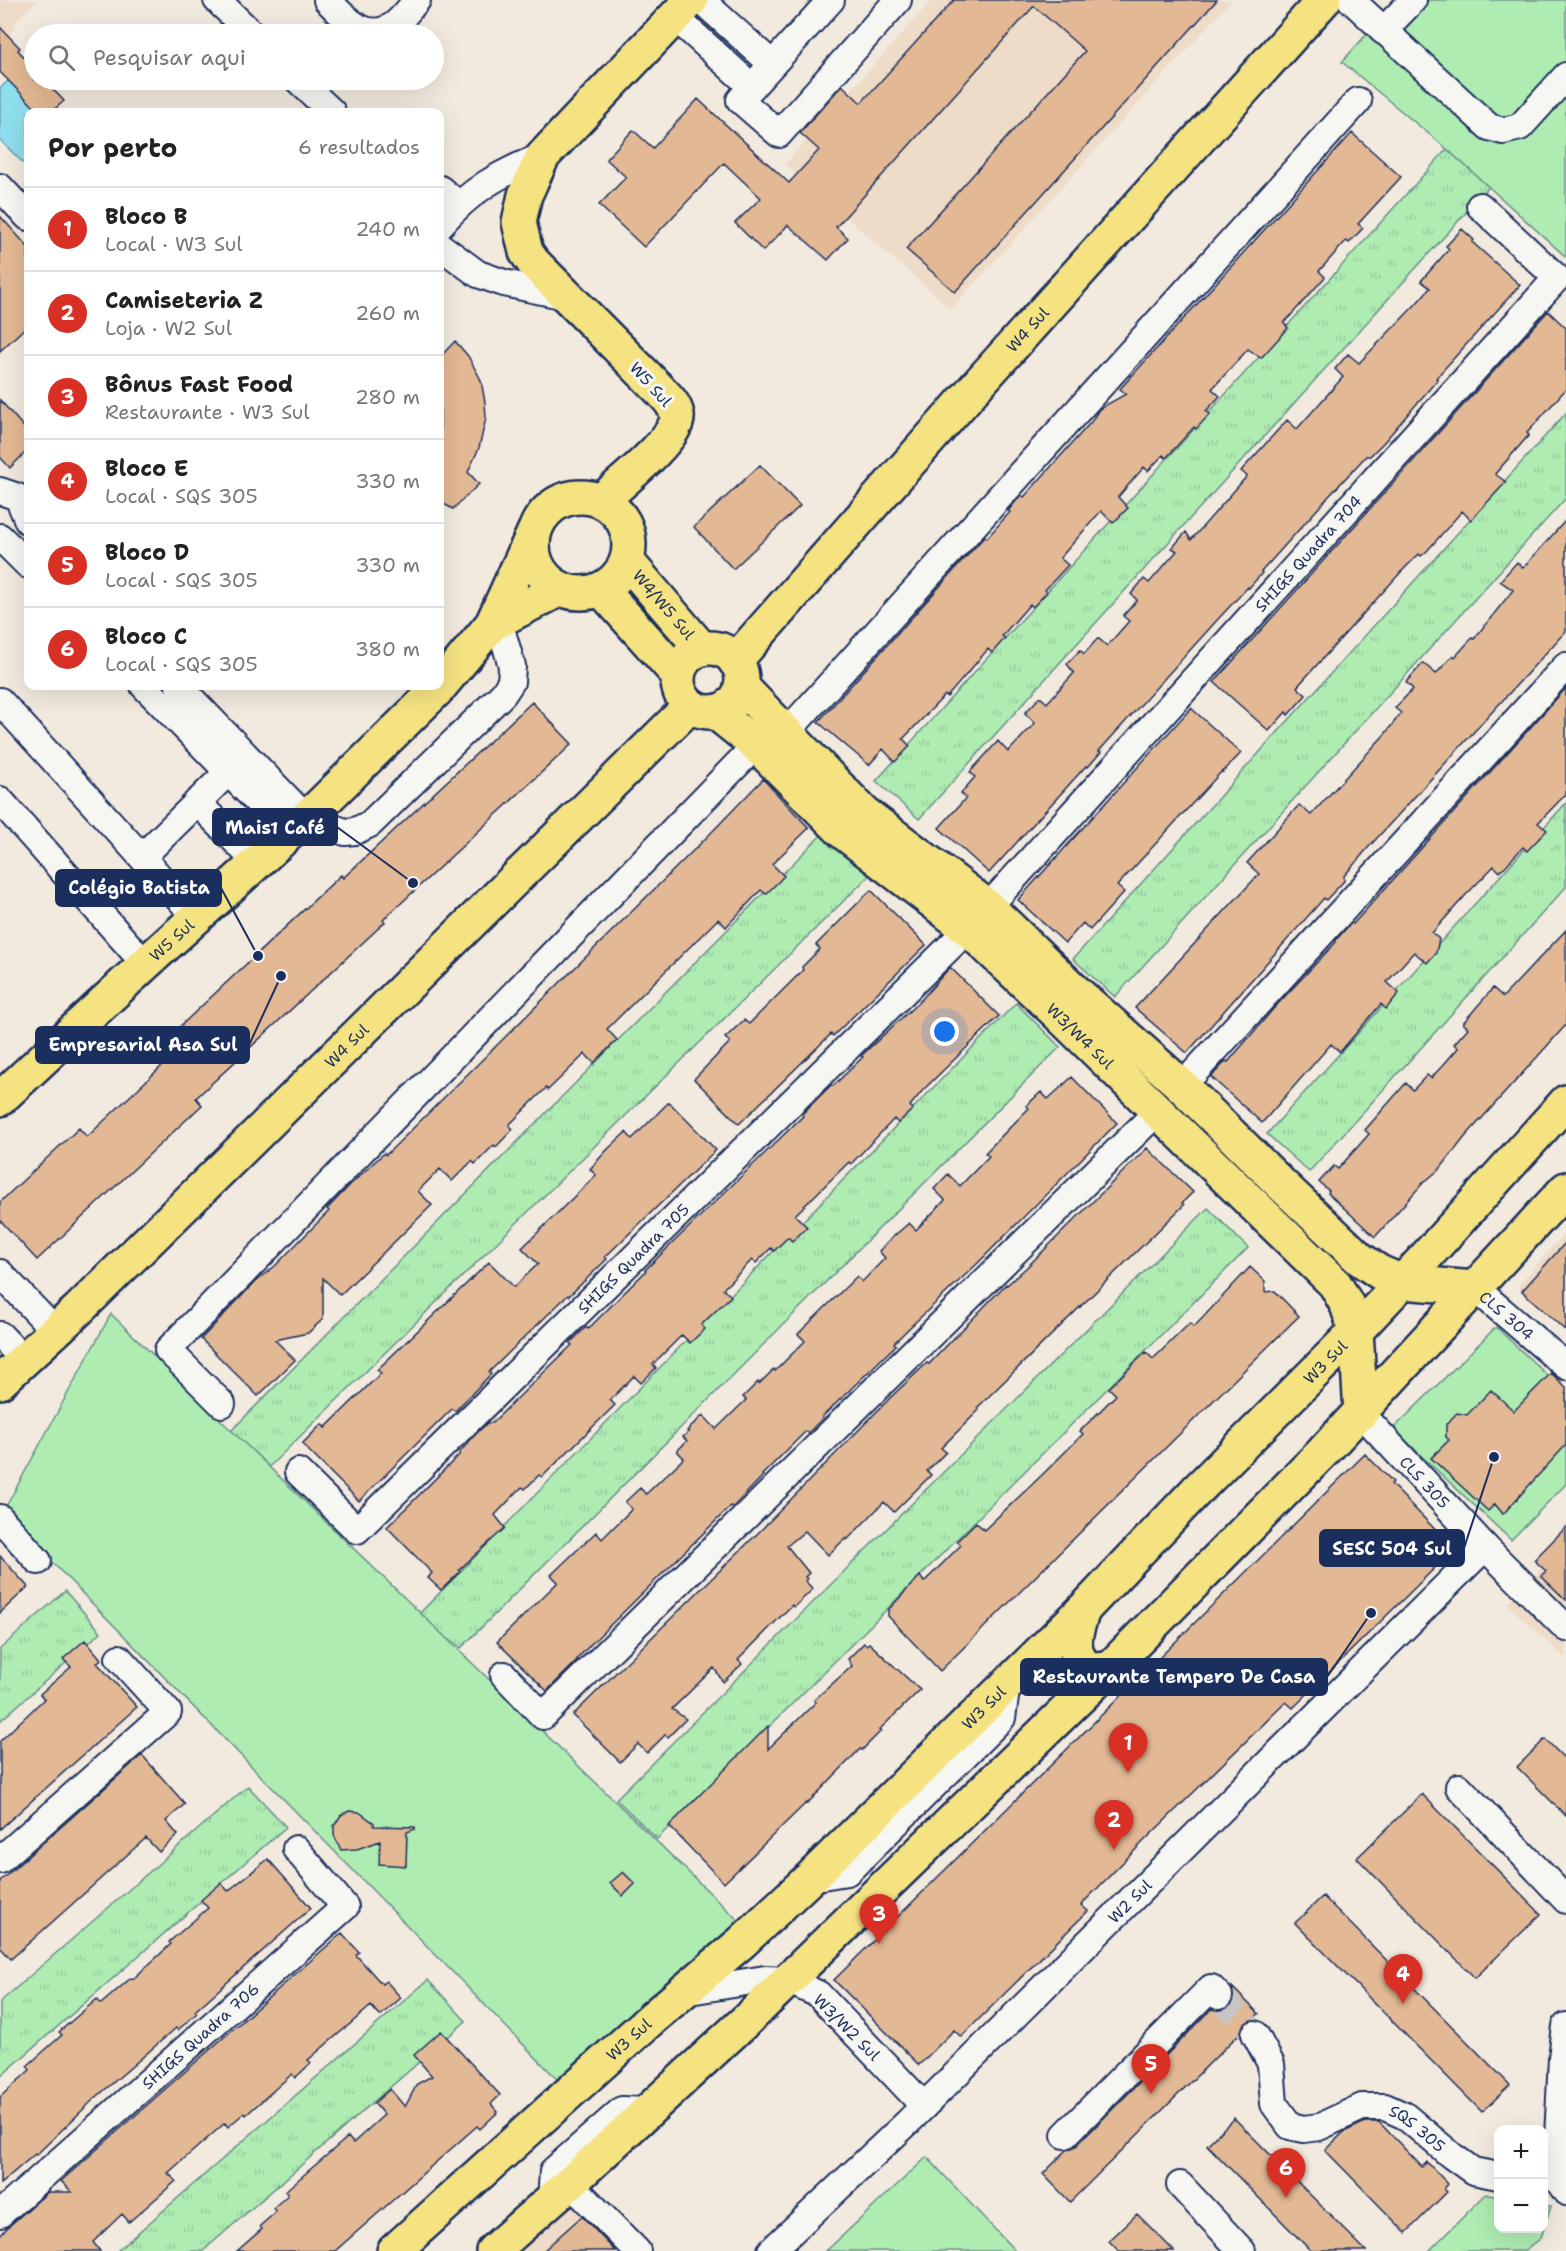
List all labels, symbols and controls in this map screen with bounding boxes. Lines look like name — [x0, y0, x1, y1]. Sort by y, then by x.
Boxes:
search box — [24, 24, 444, 90]
icon: search — [45, 41, 78, 74]
text: Pesquisar aqui — [93, 43, 246, 72]
text: Por perto — [48, 130, 177, 165]
text: 6 resultados — [298, 134, 420, 160]
text: Bloco B — [105, 202, 188, 231]
text: 1 — [63, 216, 72, 242]
text: 240 m — [355, 216, 420, 242]
text: Local · W3 Sul — [105, 231, 243, 257]
text: Camiseteria Z — [105, 286, 263, 315]
text: 2 — [61, 300, 75, 326]
text: 260 m — [355, 300, 420, 326]
street label: W4 Sul — [1002, 303, 1054, 357]
text: Loja · W2 Sul — [105, 315, 232, 341]
street label: W5 Sul — [625, 357, 676, 411]
text: Bônus Fast Food — [105, 370, 293, 399]
text: 3 — [61, 384, 75, 410]
text: 280 m — [355, 384, 420, 410]
text: Restaurante · W3 Sul — [105, 399, 310, 425]
text: Bloco E — [105, 454, 188, 483]
text: 4 — [61, 468, 75, 494]
text: 330 m — [356, 468, 420, 494]
text: Local · SQS 305 — [105, 483, 258, 509]
street label: SHIGS Quadra 704 — [1250, 491, 1366, 616]
text: Bloco D — [105, 538, 189, 567]
text: 5 — [61, 552, 74, 578]
text: 330 m — [356, 552, 420, 578]
street label: W4/W5 Sul — [628, 565, 699, 644]
text: Local · SQS 305 — [105, 567, 258, 593]
text: Bloco C — [105, 622, 187, 651]
text: 6 — [61, 636, 75, 662]
text: 380 m — [355, 636, 420, 662]
text: Local · SQS 305 — [105, 651, 258, 677]
callout: Mais1 Café — [213, 809, 337, 845]
text: Mais1 Café — [225, 816, 325, 840]
callout: Colégio Batista — [56, 870, 221, 906]
text: Colégio Batista — [68, 876, 211, 900]
street label: W5 Sul — [145, 914, 199, 966]
street label: W3/W4 Sul — [1042, 999, 1118, 1074]
your location — [930, 1017, 959, 1046]
street label: W4 Sul — [320, 1019, 374, 1072]
callout: Empresarial Asa Sul — [36, 1027, 249, 1063]
text: Empresarial Asa Sul — [48, 1033, 238, 1057]
street label: SHIGS Quadra 705 — [573, 1199, 694, 1319]
street label: CLS 304 — [1475, 1286, 1538, 1345]
street label: W3 Sul — [1299, 1336, 1352, 1389]
street label: CLS 305 — [1395, 1452, 1454, 1513]
callout: SESC 504 Sul — [1320, 1530, 1464, 1566]
text: SESC 504 Sul — [1332, 1537, 1452, 1561]
callout: Restaurante Tempero De Casa — [1021, 1659, 1327, 1695]
text: Restaurante Tempero De Casa — [1033, 1665, 1316, 1689]
street label: W3 Sul — [957, 1681, 1011, 1734]
pin: 1 — [1108, 1724, 1148, 1773]
pin: 2 — [1094, 1800, 1134, 1850]
street label: W2 Sul — [1103, 1875, 1157, 1928]
pin: 3 — [860, 1894, 898, 1944]
pin: 4 — [1384, 1954, 1422, 2004]
street label: SHIGS Quadra 706 — [137, 1978, 264, 2094]
street label: W3/W2 Sul — [809, 1990, 885, 2065]
street label: W3 Sul — [602, 2014, 656, 2066]
pin: 5 — [1132, 2044, 1170, 2094]
street label: SQS 305 — [1386, 2100, 1450, 2157]
map controls — [1494, 2125, 1548, 2233]
button: + — [1494, 2125, 1548, 2179]
pin: 6 — [1266, 2148, 1306, 2198]
button: − — [1494, 2179, 1548, 2233]

